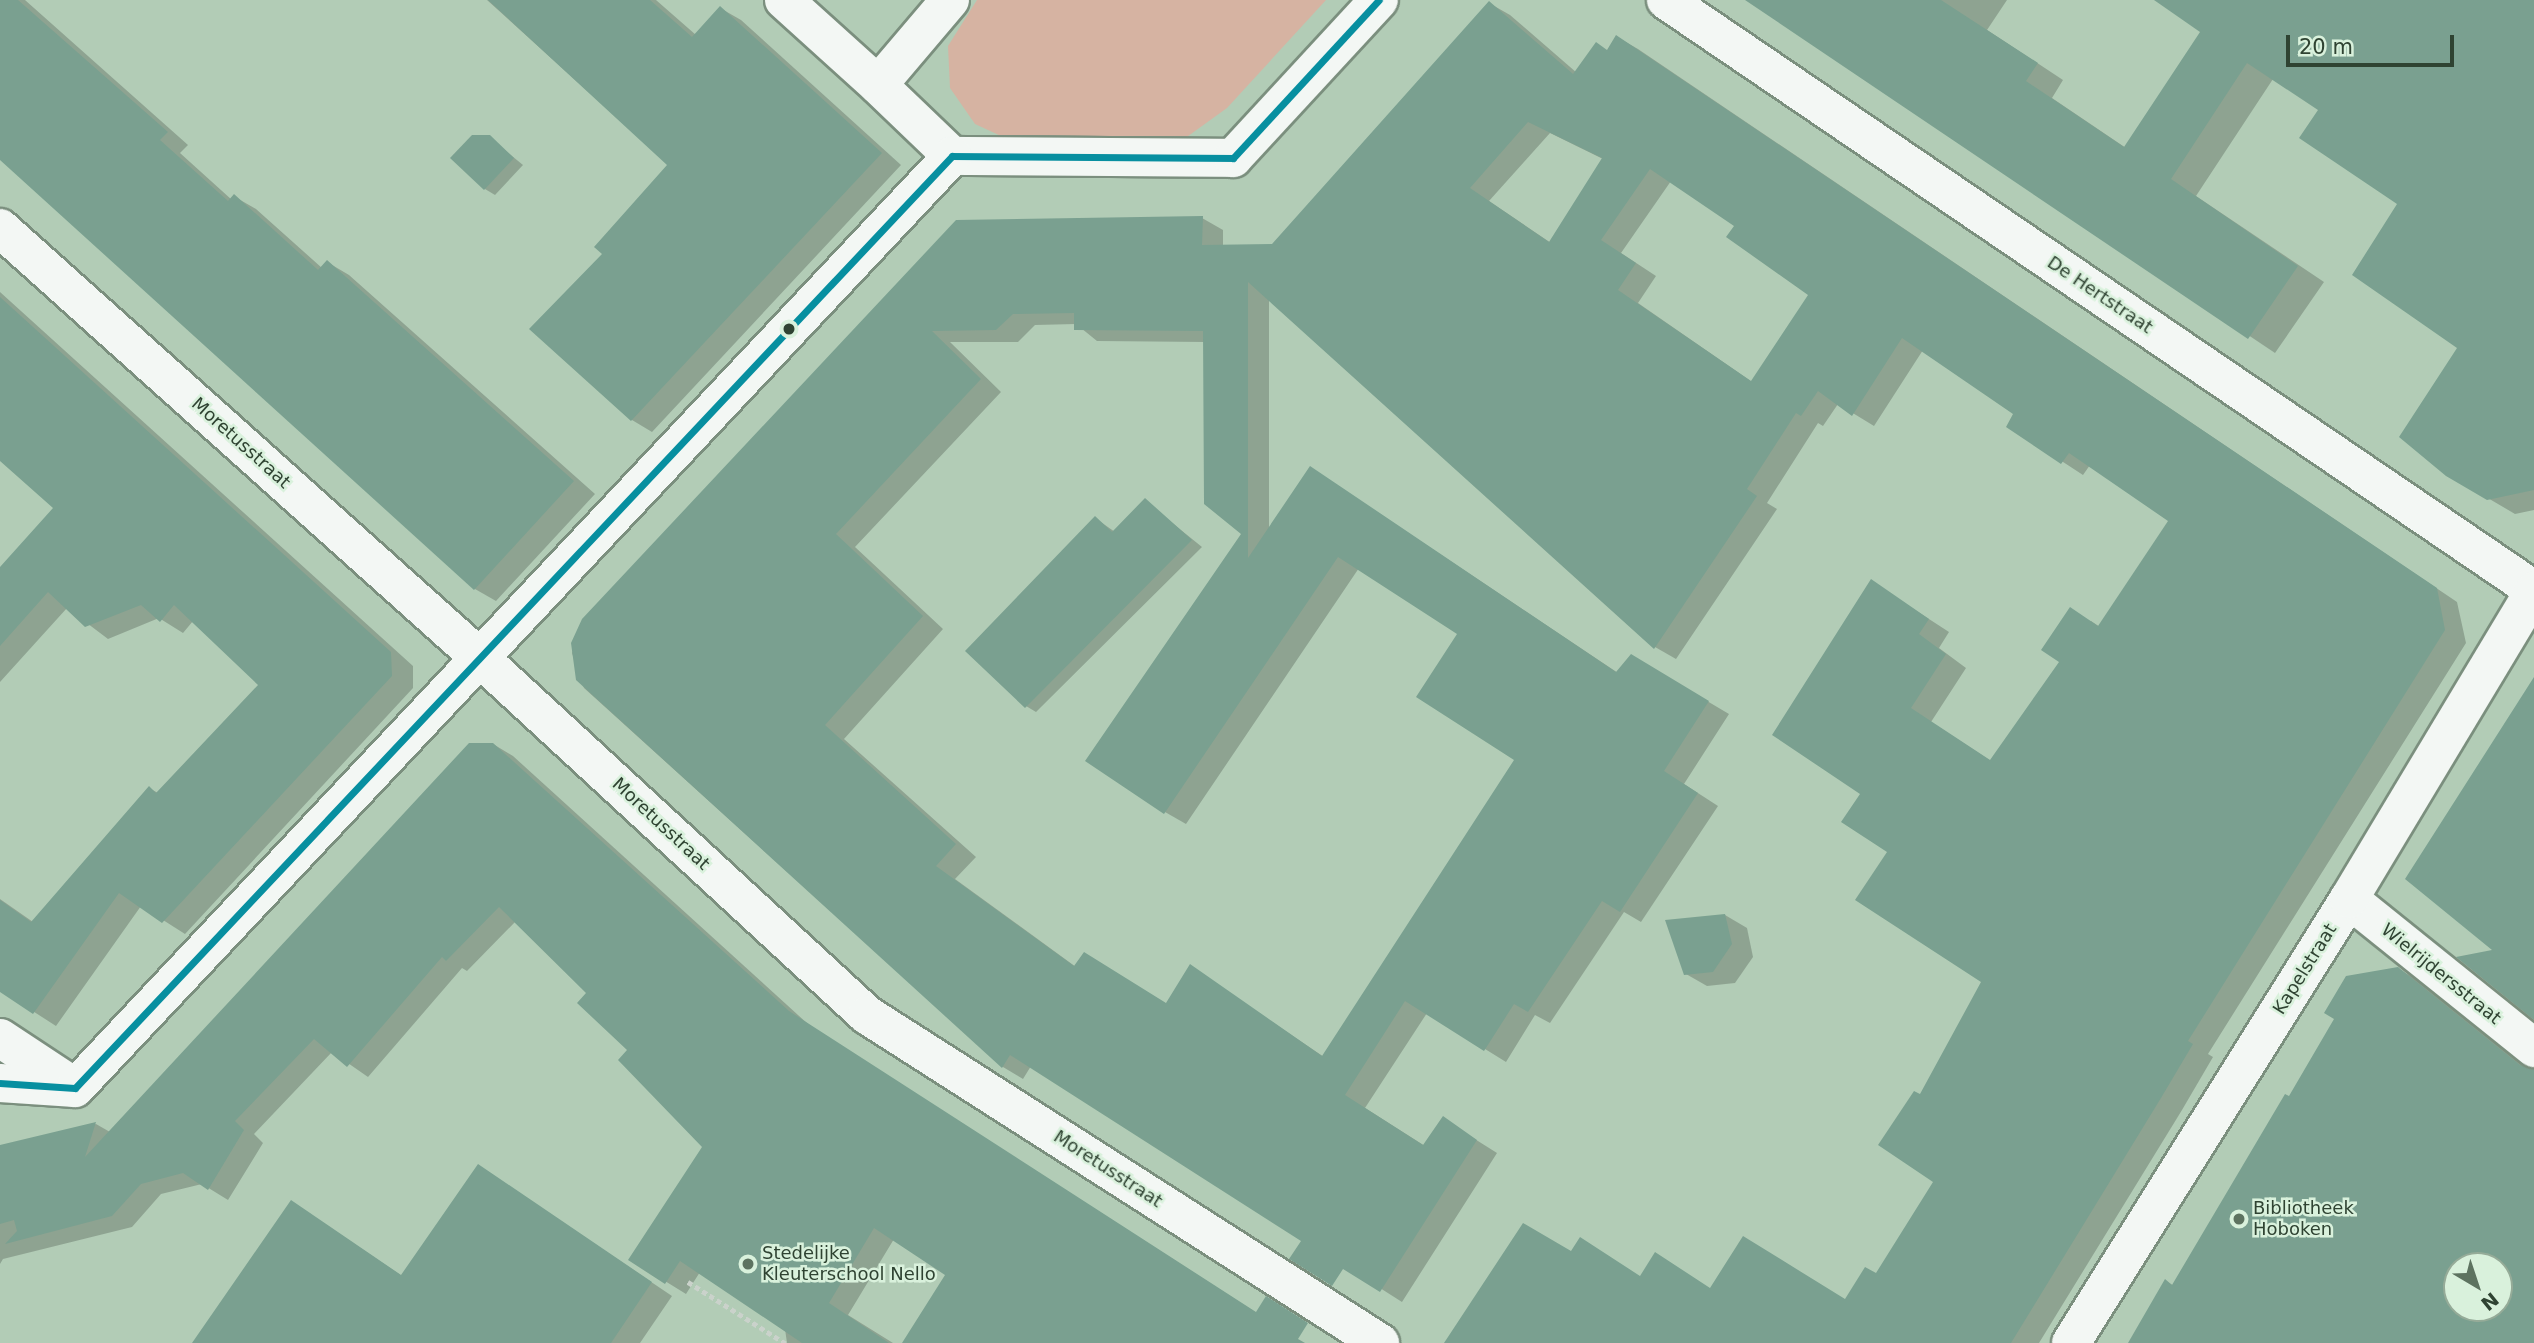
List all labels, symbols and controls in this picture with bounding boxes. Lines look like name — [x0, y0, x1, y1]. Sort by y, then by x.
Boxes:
scale bar — [2289, 21, 2457, 65]
text: 20 m — [2299, 35, 2353, 59]
street label: De Hertstraat — [2043, 252, 2157, 338]
unlabelled marker — [782, 322, 796, 336]
street label: Moretusstraat — [187, 393, 295, 493]
street label: Moretusstraat — [608, 773, 714, 875]
street label: Wielrijdersstraat — [2377, 919, 2505, 1029]
street label: Kapelstraat — [2269, 920, 2341, 1018]
street label: Moretusstraat — [1050, 1126, 1166, 1212]
place label: Bibliotheek Hoboken — [2253, 1198, 2354, 1240]
marker: Bibliotheek Hoboken — [2231, 1211, 2247, 1227]
place label: Stedelijke Kleuterschool Nello — [762, 1243, 936, 1286]
north arrow — [2443, 1252, 2513, 1322]
marker: Stedelijke Kleuterschool Nello — [740, 1256, 756, 1272]
text: N — [2477, 1288, 2503, 1315]

